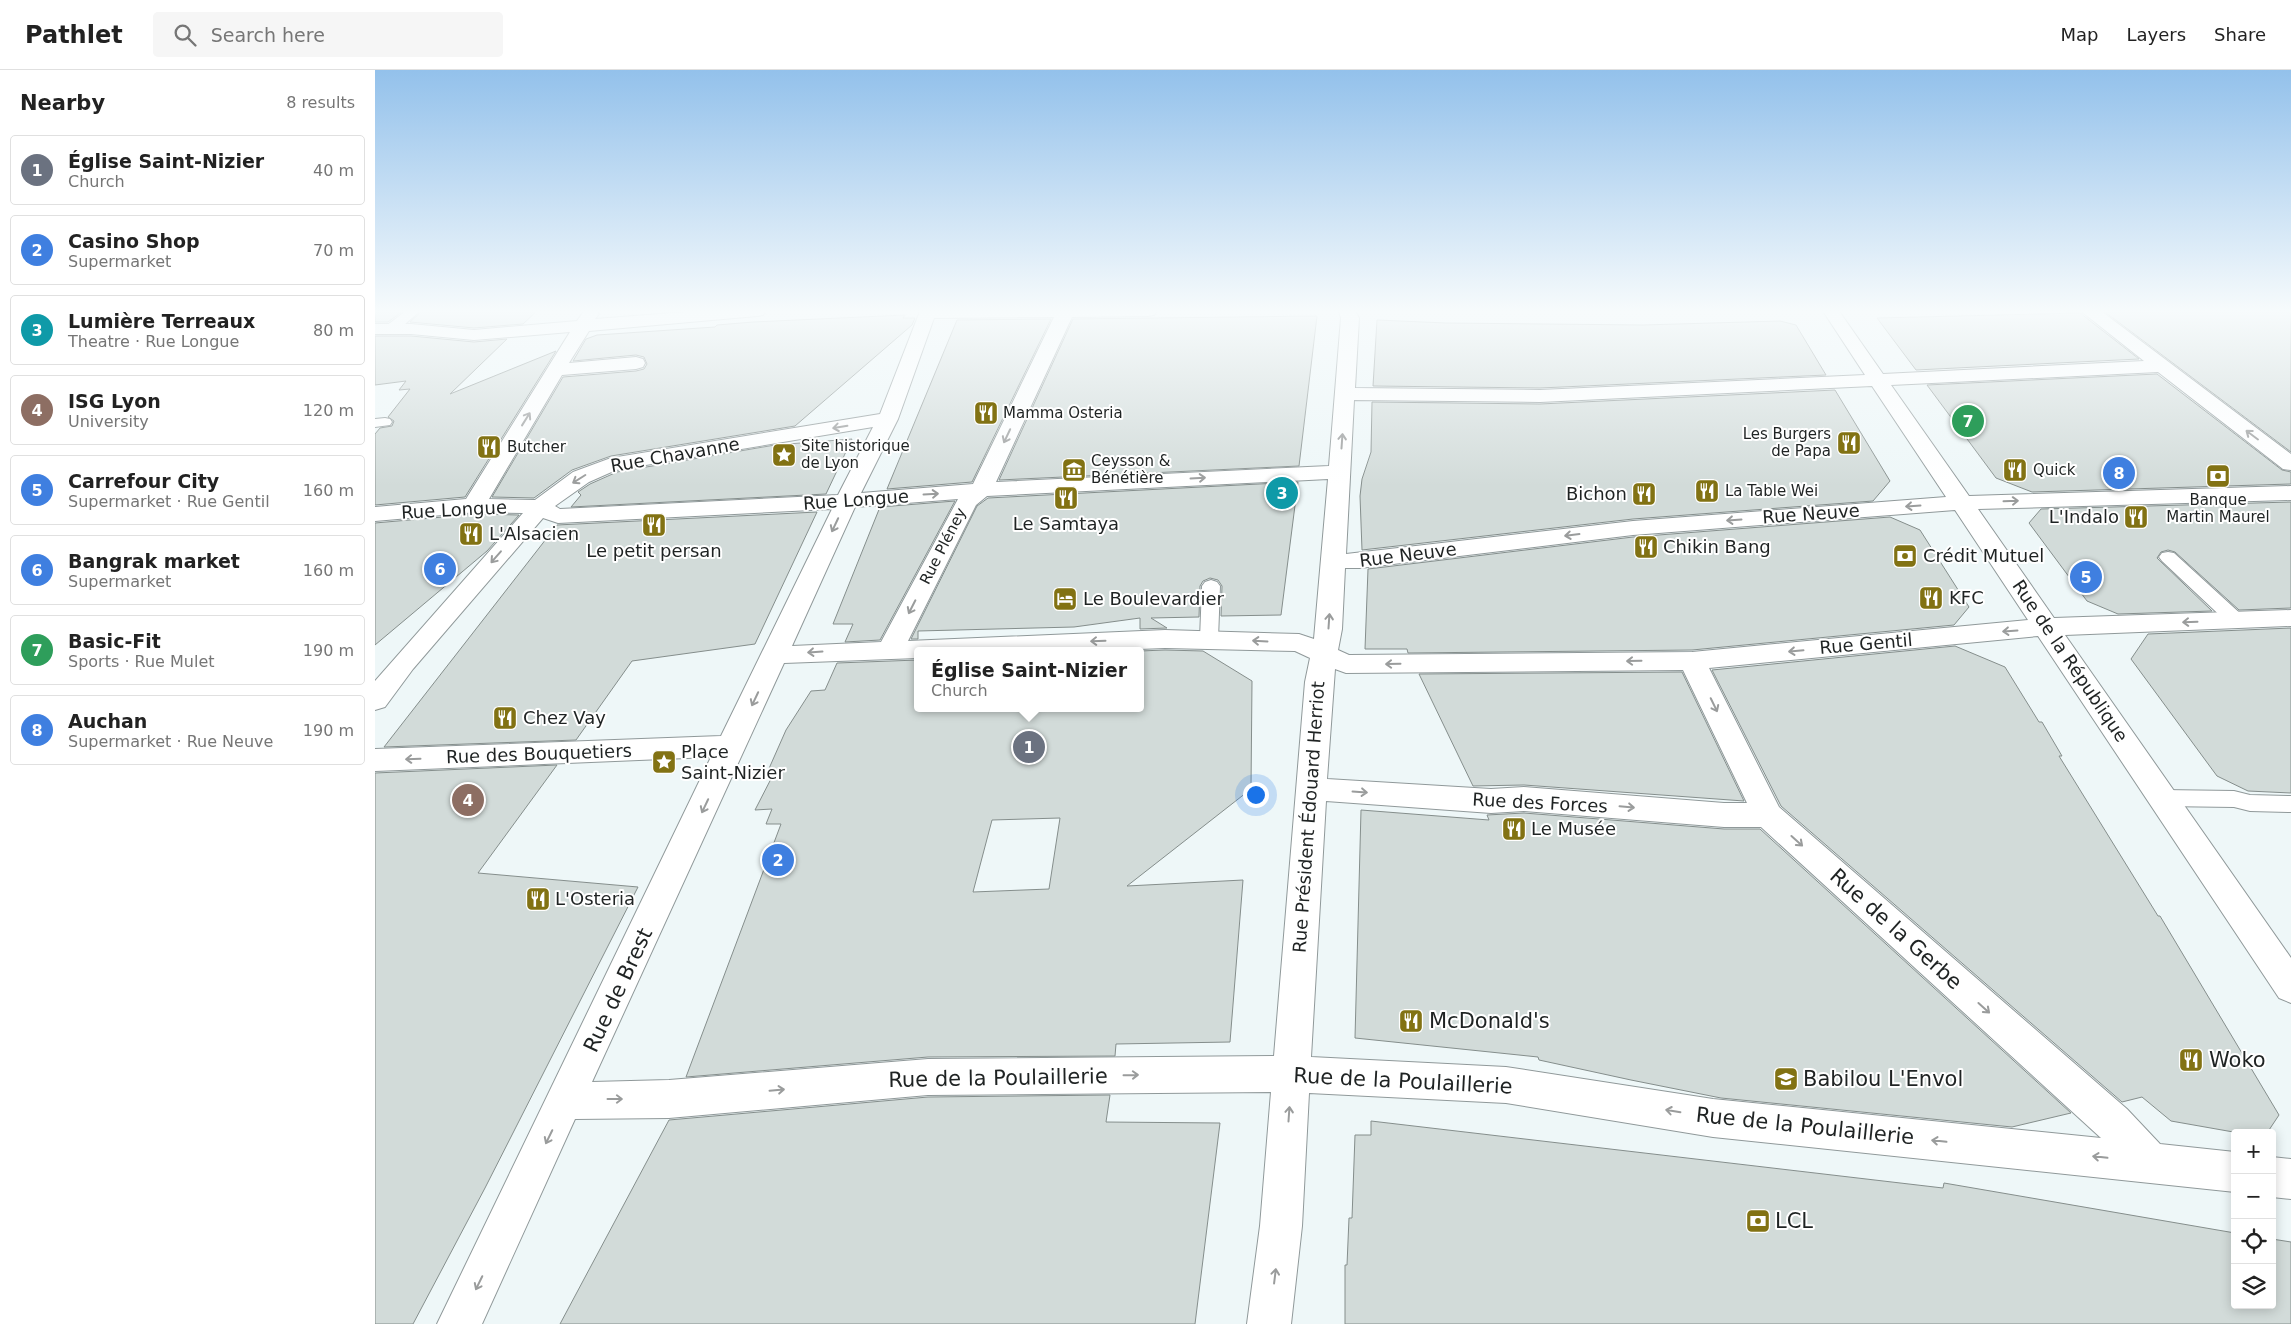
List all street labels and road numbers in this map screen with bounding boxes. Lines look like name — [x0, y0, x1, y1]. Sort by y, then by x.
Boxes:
street label: Rue Chavanne — [609, 433, 741, 476]
street label: Rue Longue — [802, 485, 910, 514]
street label: Rue Longue — [401, 496, 507, 523]
street label: Rue Neuve — [1762, 500, 1860, 527]
street label: Rue Pléney — [916, 505, 970, 587]
street label: Rue Neuve — [1358, 538, 1458, 571]
street label: Rue de la République — [2008, 576, 2132, 746]
street label: Rue Gentil — [1819, 629, 1913, 658]
street label: Rue Président Édouard Herriot — [1289, 680, 1328, 953]
street label: Rue des Bouquetiers — [446, 740, 632, 767]
street label: Rue des Forces — [1472, 788, 1608, 817]
street label: Rue de la Gerbe — [1825, 864, 1967, 994]
street label: Rue de Brest — [579, 924, 657, 1056]
street label: Rue de la Poulaillerie — [1293, 1063, 1513, 1099]
street label: Rue de la Poulaillerie — [888, 1064, 1108, 1092]
street label: Rue de la Poulaillerie — [1695, 1103, 1915, 1149]

